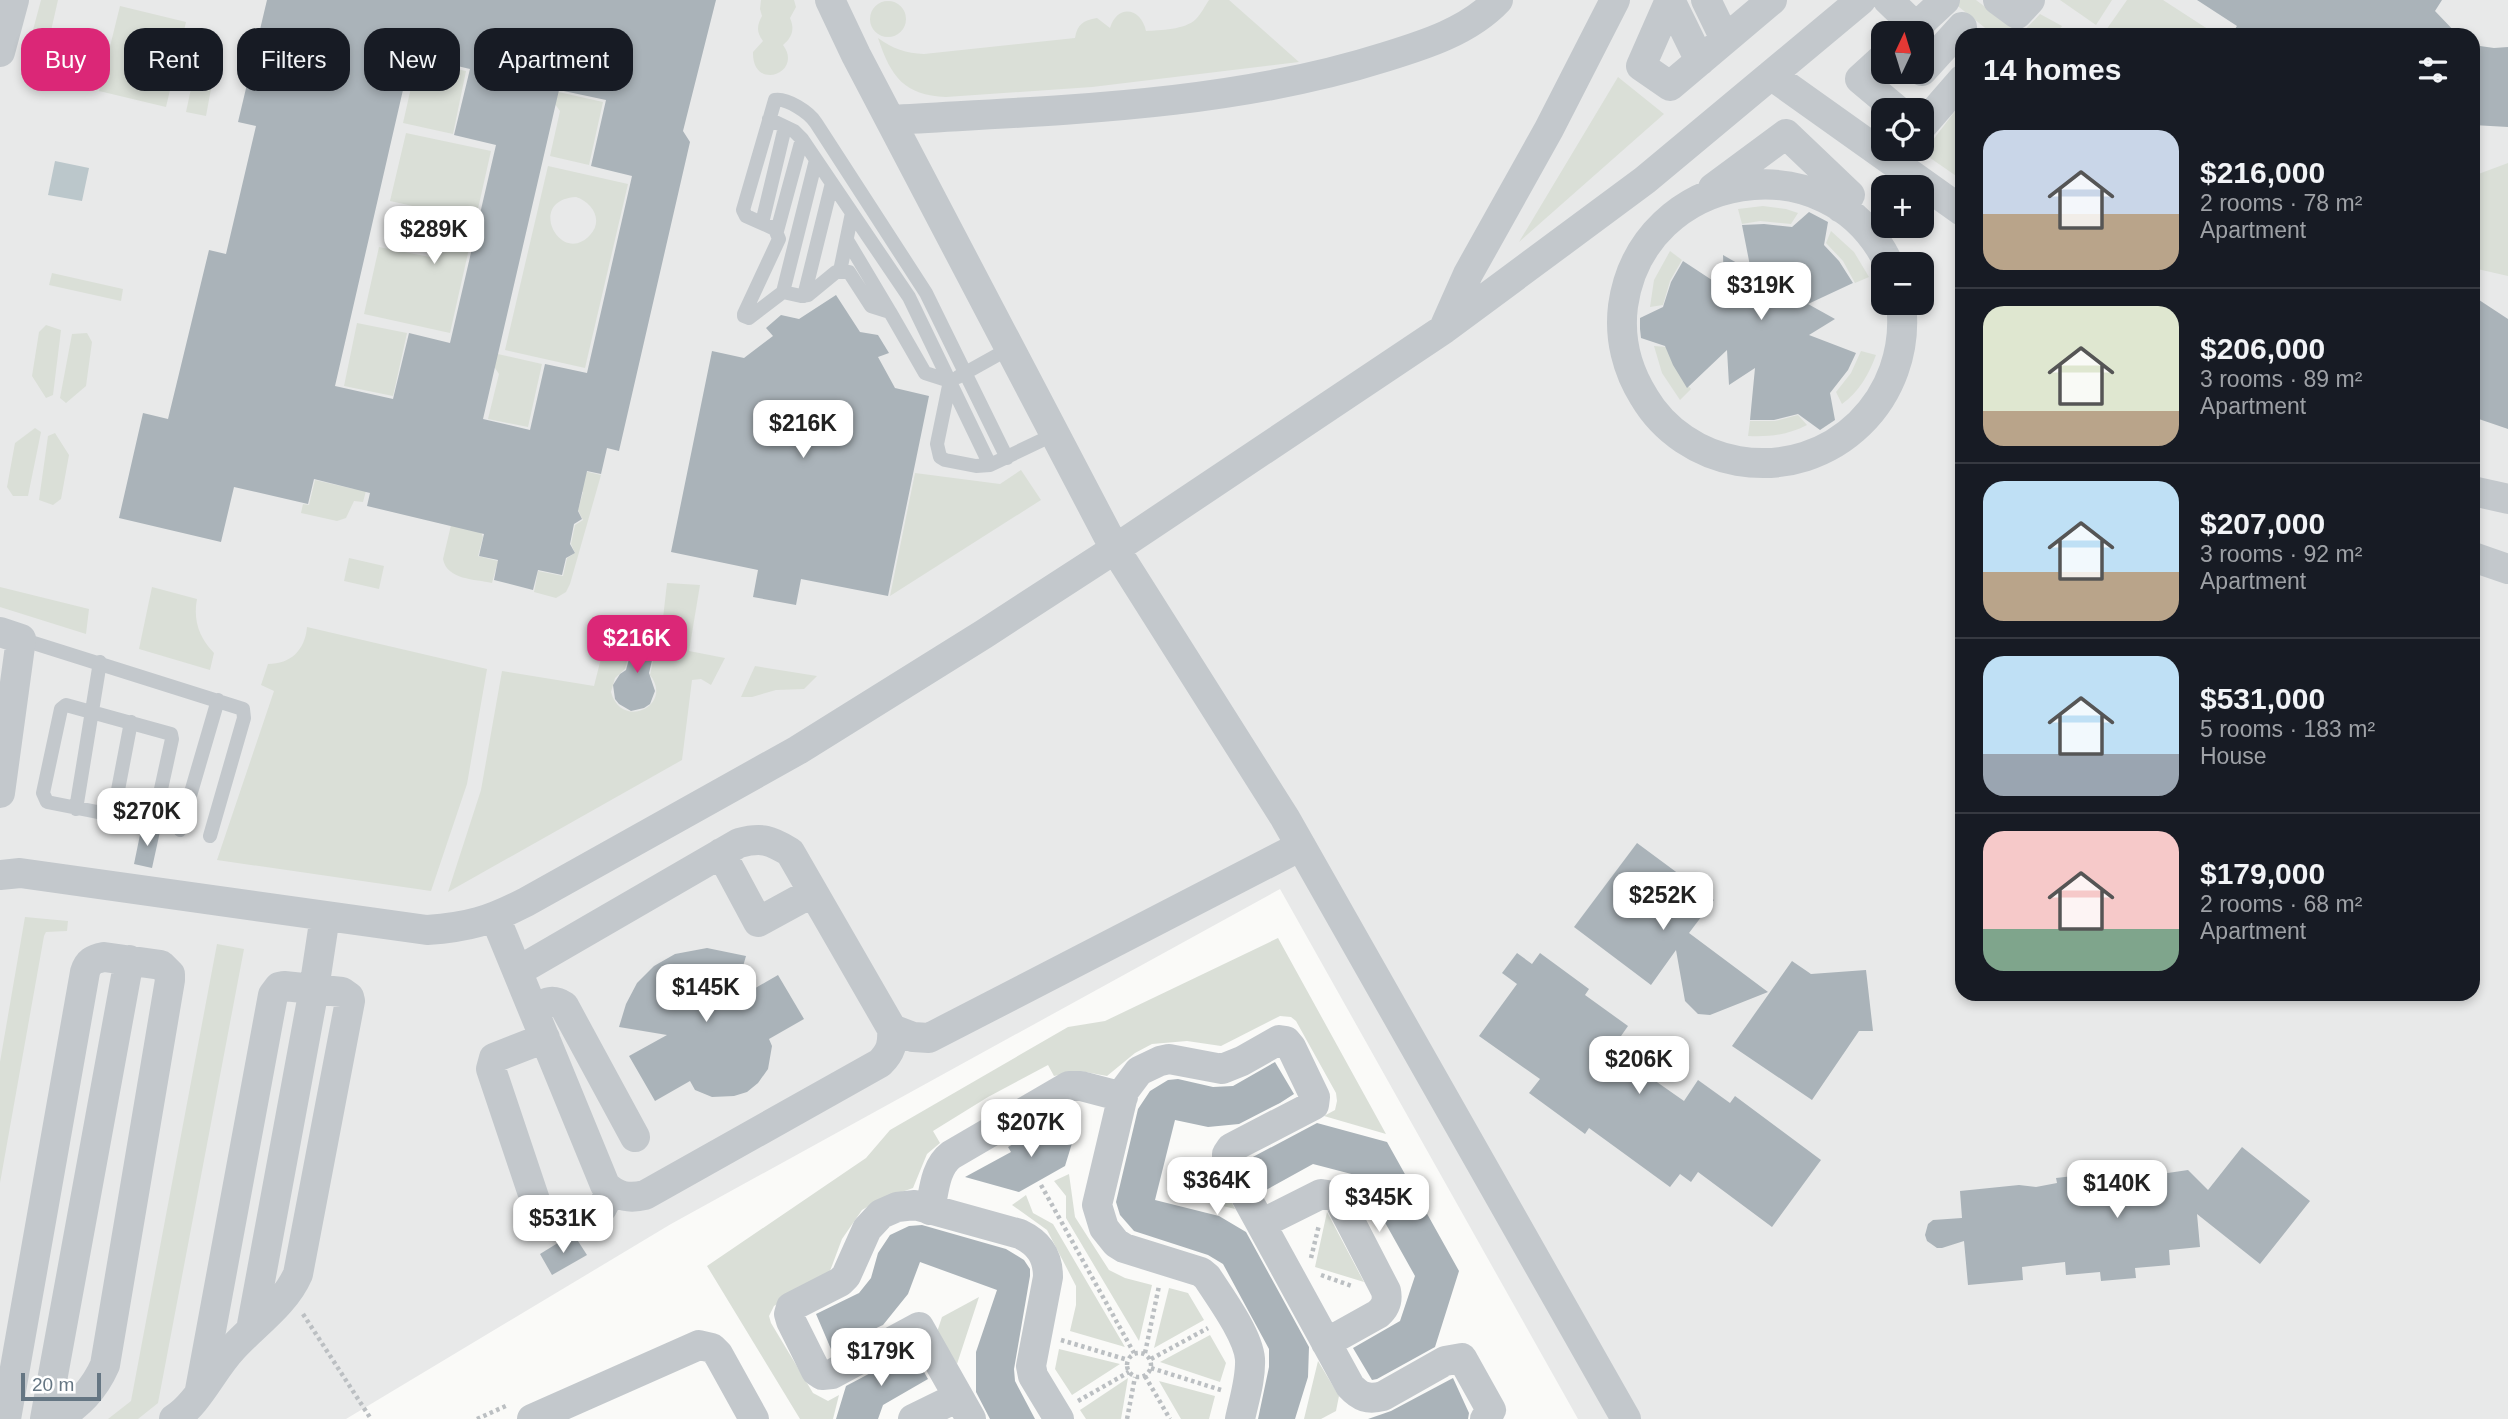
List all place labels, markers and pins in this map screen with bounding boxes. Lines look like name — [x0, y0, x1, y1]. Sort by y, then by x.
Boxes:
pin: $289K — [385, 206, 483, 266]
pin: $319K — [1712, 262, 1810, 322]
pin: $216K — [754, 400, 852, 460]
pin: $216K — [588, 616, 686, 675]
pin: $270K — [98, 788, 196, 848]
pin: $252K — [1614, 872, 1712, 932]
pin: $145K — [657, 964, 755, 1024]
pin: $206K — [1590, 1036, 1688, 1096]
pin: $207K — [982, 1100, 1080, 1159]
pin: $364K — [1168, 1158, 1266, 1217]
pin: $140K — [2068, 1160, 2166, 1220]
pin: $345K — [1330, 1174, 1428, 1234]
pin: $531K — [514, 1196, 612, 1255]
pin: $179K — [832, 1328, 930, 1388]

